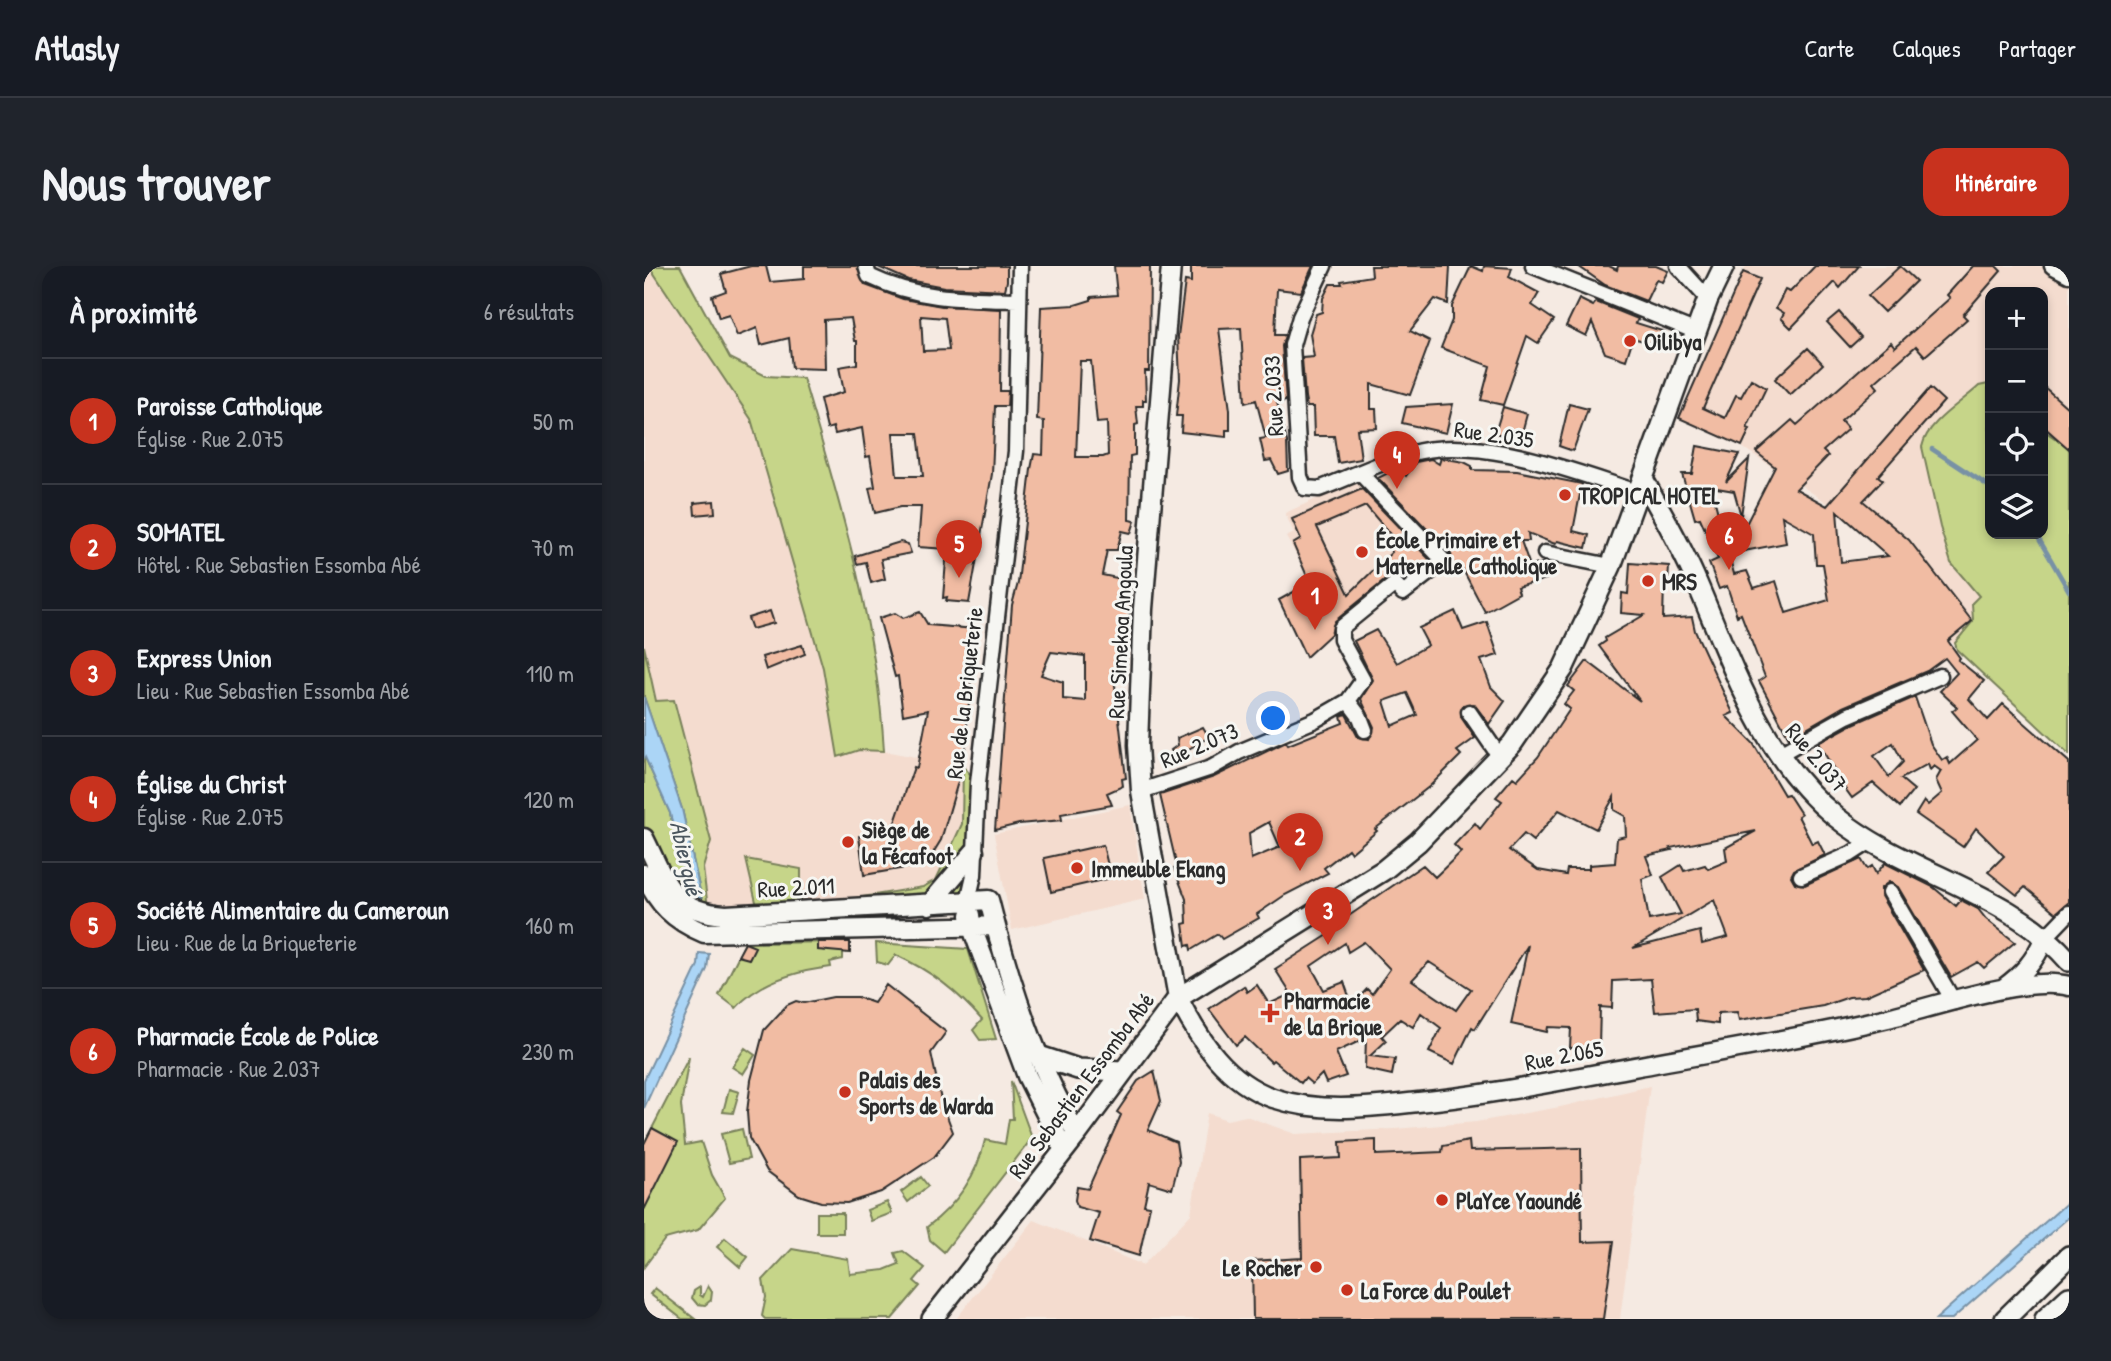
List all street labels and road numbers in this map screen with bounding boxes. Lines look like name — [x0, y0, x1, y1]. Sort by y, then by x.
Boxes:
street label: Rue 2.033 — [1255, 355, 1291, 437]
street label: Rue 2.035 — [1452, 413, 1536, 455]
street label: Rue Simekoa Angoula — [1100, 545, 1140, 719]
street label: Rue de la Briqueterie — [938, 605, 990, 781]
street label: Rue 2.073 — [1155, 715, 1243, 775]
street label: Rue 2.037 — [1779, 716, 1855, 798]
street label: Rue 2.011 — [757, 870, 835, 904]
street label: Rue Sebastien Essomba Abé — [1001, 986, 1161, 1184]
street label: Rue 2.065 — [1522, 1032, 1606, 1078]

